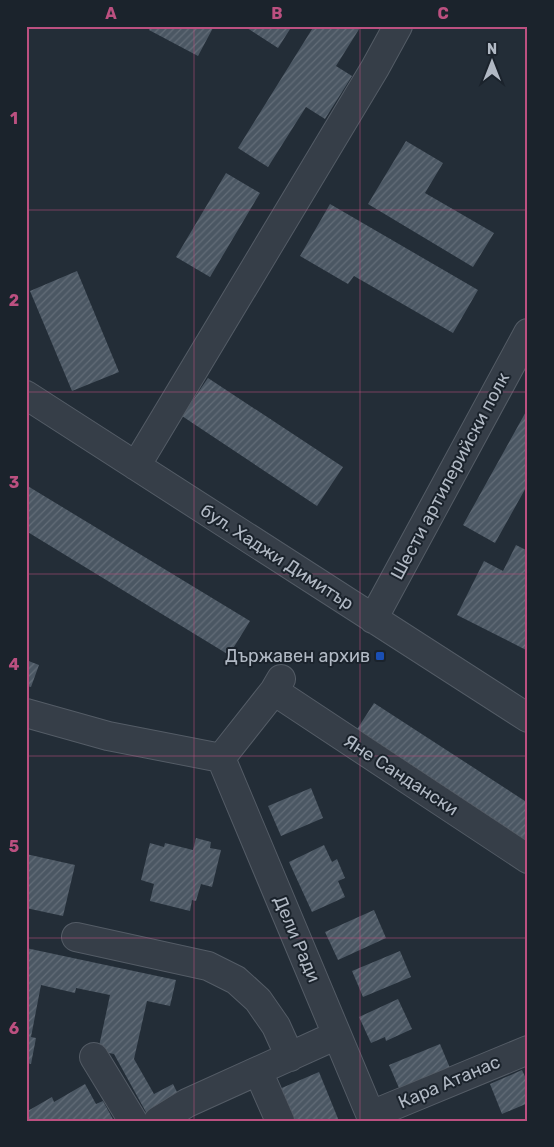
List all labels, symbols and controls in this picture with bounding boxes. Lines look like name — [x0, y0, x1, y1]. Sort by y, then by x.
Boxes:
text: A — [105, 4, 117, 23]
text: B — [271, 4, 283, 23]
text: C — [437, 4, 449, 23]
north arrow — [466, 38, 516, 88]
text: N — [487, 41, 497, 58]
text: 1 — [10, 109, 18, 128]
text: 2 — [9, 291, 19, 310]
street label: Шести артилерийски полк — [386, 368, 514, 583]
text: 3 — [9, 473, 19, 492]
street label: бул. Хаджи Димитър — [196, 499, 358, 615]
place label: Държавен архив — [225, 645, 370, 667]
marker: Държавен архив — [374, 650, 386, 662]
text: 4 — [9, 655, 20, 674]
street label: Яне Сандански — [339, 730, 463, 820]
text: 5 — [9, 837, 19, 856]
street label: Дели Ради — [269, 892, 325, 986]
text: 6 — [9, 1019, 19, 1038]
street label: Кара Атанас — [395, 1051, 503, 1113]

